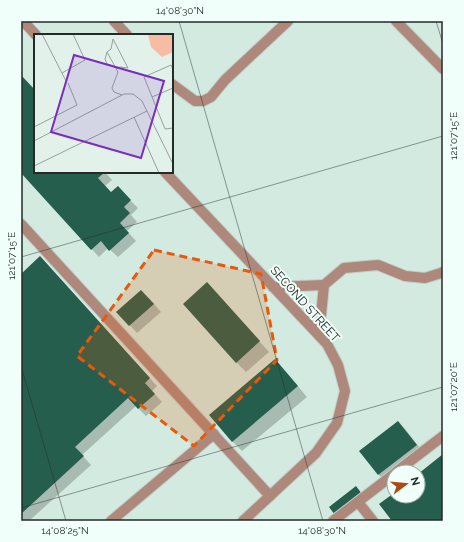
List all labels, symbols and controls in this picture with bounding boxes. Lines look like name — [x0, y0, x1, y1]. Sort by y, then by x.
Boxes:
text: 14°08'30"N — [156, 5, 204, 16]
inset map — [34, 34, 173, 173]
text: 121°07'15"E — [448, 112, 459, 160]
text: 121°07'15"E — [6, 232, 17, 280]
street label: SECOND STREET — [267, 263, 343, 345]
text: 121°07'20"E — [448, 362, 459, 412]
north arrow — [386, 464, 426, 504]
text: N — [408, 476, 423, 487]
text: 14°08'25"N — [41, 525, 89, 536]
text: 14°08'30"N — [298, 525, 346, 536]

